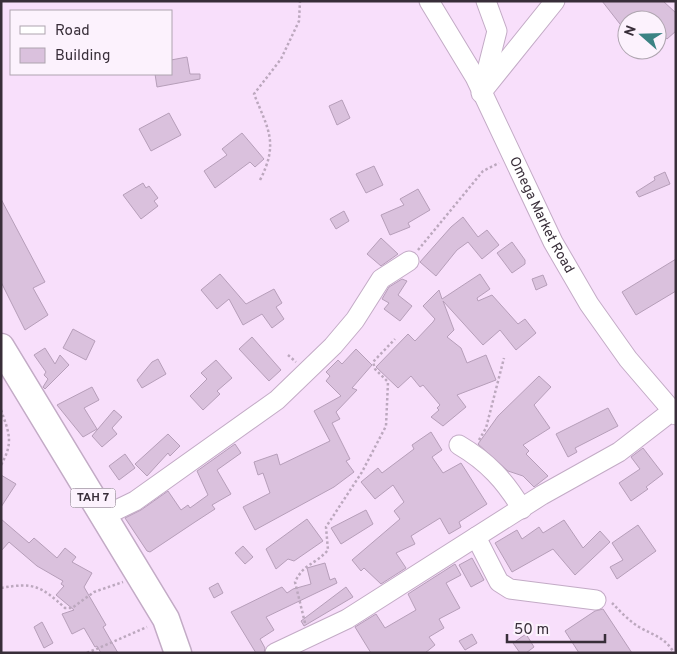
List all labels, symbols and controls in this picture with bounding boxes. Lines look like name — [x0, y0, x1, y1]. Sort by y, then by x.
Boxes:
legend — [10, 10, 172, 75]
north arrow — [617, 10, 667, 60]
text: Road — [55, 22, 90, 41]
text: N — [621, 23, 641, 39]
text: Building — [55, 47, 110, 66]
street label: Omega Market Road — [505, 154, 578, 276]
road number: TAH 7 — [70, 488, 116, 508]
scale bar — [507, 612, 604, 644]
text: 50 m — [514, 621, 549, 640]

